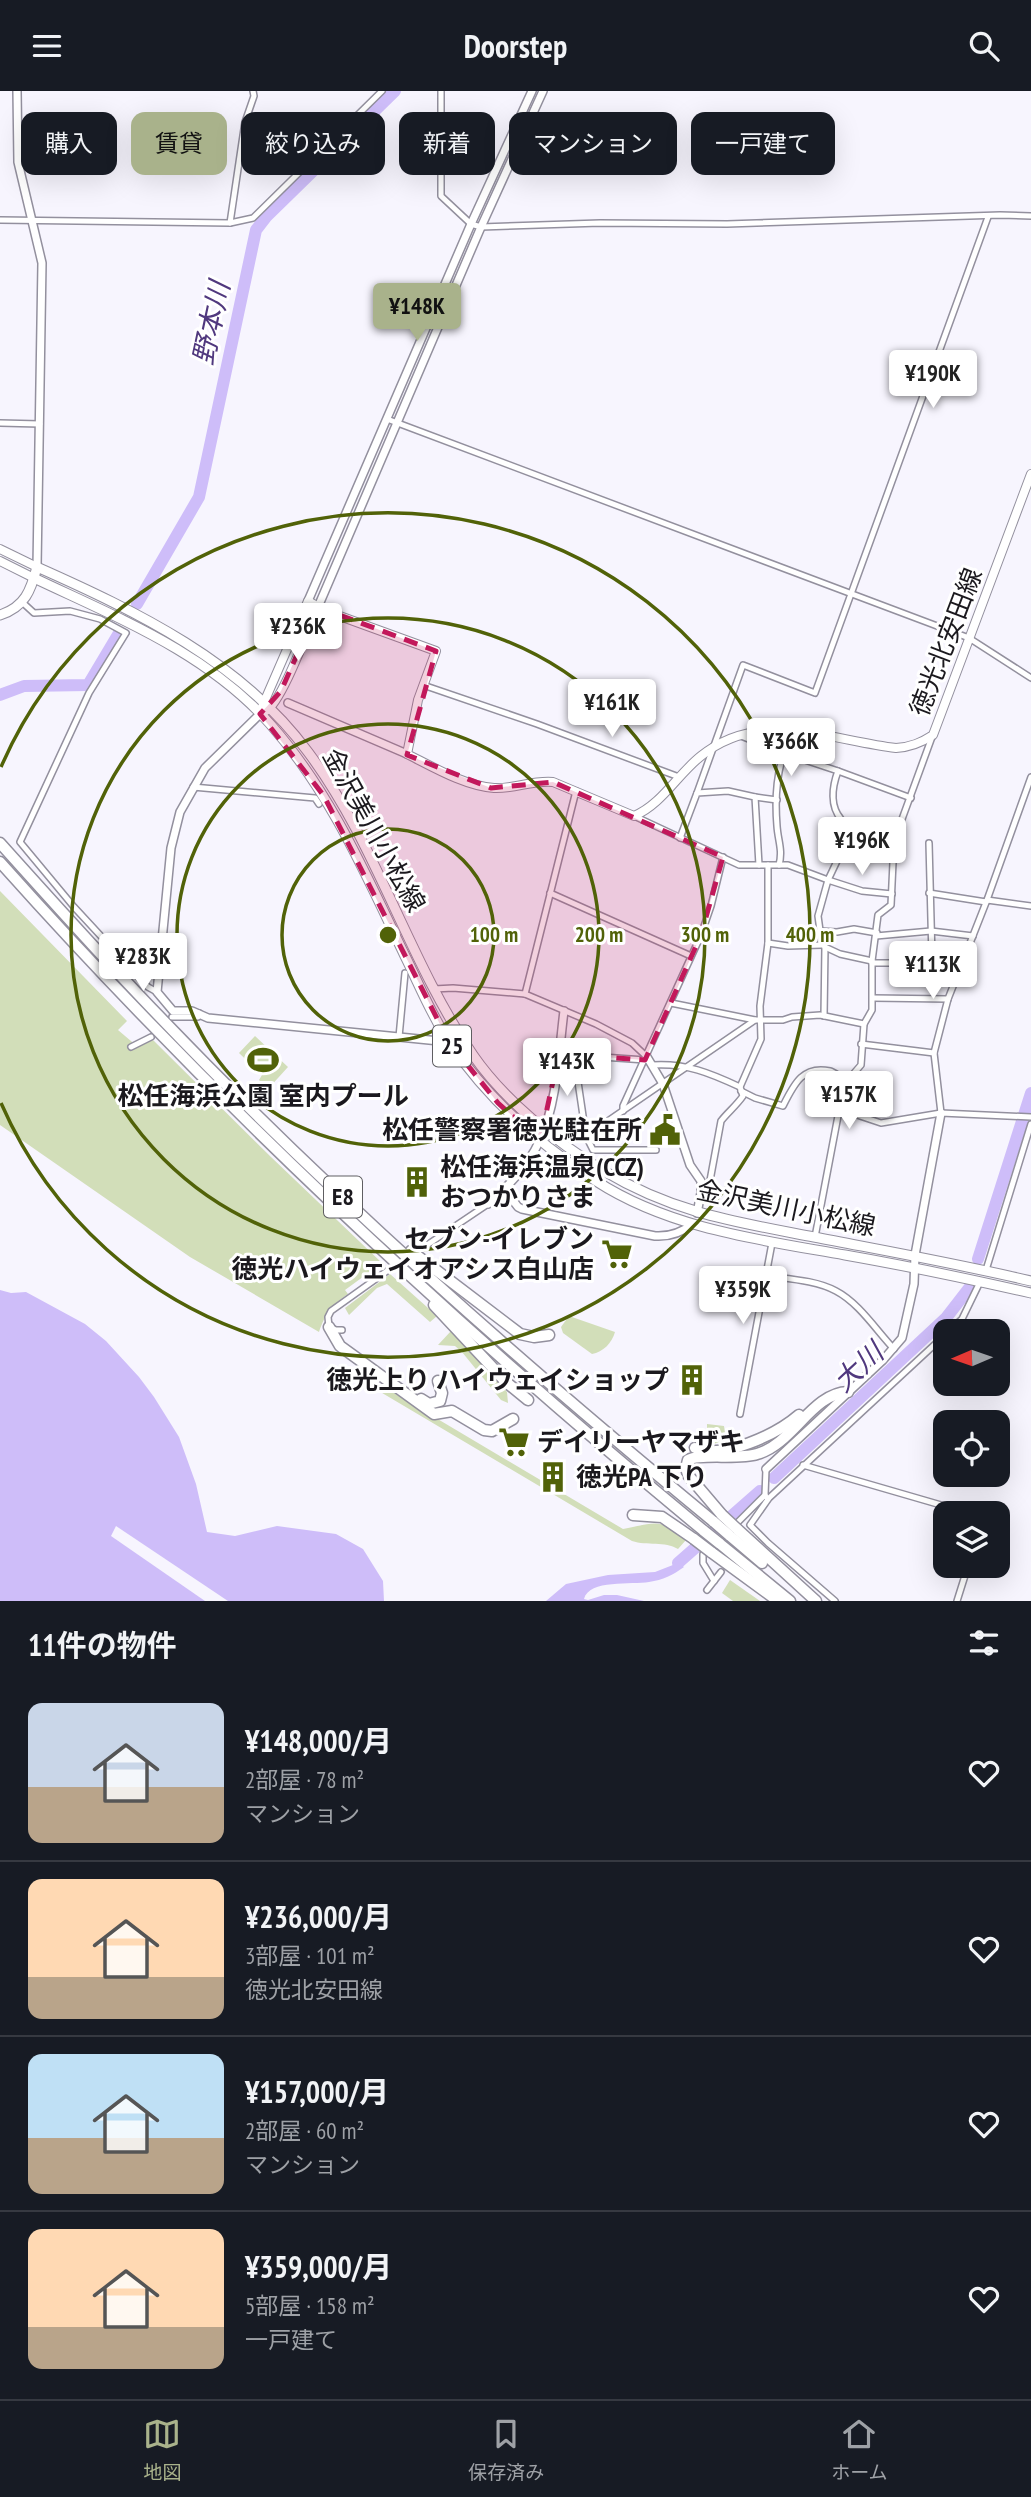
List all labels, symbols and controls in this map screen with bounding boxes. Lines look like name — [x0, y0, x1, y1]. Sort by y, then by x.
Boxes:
text: Doorstep — [464, 25, 567, 67]
icon: menu — [28, 27, 66, 65]
icon: search — [965, 27, 1003, 65]
chip: 購入 — [21, 112, 117, 175]
chip: 賃貸 — [131, 112, 227, 175]
chip: 絞り込み — [241, 112, 385, 175]
chip: 新着 — [399, 112, 495, 175]
chip: マンション — [509, 112, 677, 175]
chip: 一戸建て — [691, 112, 835, 175]
water label: 野本川 — [184, 275, 238, 368]
pin: ¥148K — [368, 283, 466, 343]
text: ¥148K — [389, 291, 445, 320]
pin: ¥190K — [884, 351, 982, 410]
text: ¥190K — [905, 358, 961, 387]
street label: 徳光北安田線 — [902, 563, 989, 721]
pin: ¥236K — [249, 603, 347, 663]
text: ¥236K — [270, 611, 326, 640]
pin: ¥161K — [563, 679, 661, 739]
text: ¥161K — [584, 687, 640, 716]
pin: ¥366K — [742, 719, 840, 778]
text: ¥366K — [763, 726, 819, 755]
street label: 金沢美川小松線 — [316, 742, 433, 917]
pin: ¥196K — [813, 817, 911, 877]
text: ¥196K — [834, 825, 890, 854]
text: 100 m — [470, 921, 518, 948]
text: 200 m — [575, 921, 623, 948]
text: 300 m — [681, 921, 729, 948]
text: 400 m — [786, 921, 834, 948]
centre of rings — [376, 923, 400, 947]
pin: ¥283K — [94, 933, 192, 993]
text: ¥283K — [115, 941, 171, 970]
pin: ¥113K — [884, 941, 982, 1001]
text: ¥113K — [905, 949, 961, 978]
road number: 25 — [433, 1025, 471, 1066]
pin: ¥143K — [518, 1039, 616, 1098]
sports icon: 松任海浜公園 室内プール — [246, 1043, 280, 1077]
text: ¥143K — [539, 1046, 595, 1075]
pin: ¥157K — [800, 1072, 898, 1131]
place label: 松任海浜公園 室内プール — [117, 1079, 409, 1112]
text: ¥157K — [821, 1079, 877, 1108]
place label: 松任警察署徳光駐在所 — [382, 1113, 642, 1146]
public building icon: 松任警察署徳光駐在所 — [648, 1113, 682, 1147]
place label: 松任海浜温泉(CCZ) おつかりさま — [440, 1150, 644, 1213]
building icon: 松任海浜温泉(CCZ) おつかりさま — [400, 1165, 434, 1199]
street label: 金沢美川小松線 — [694, 1172, 879, 1243]
road number: E8 — [324, 1177, 362, 1217]
place label: セブン-イレブン 徳光ハイウェイオアシス白山店 — [232, 1222, 594, 1285]
supermarket icon: セブン-イレブン 徳光ハイウェイオアシス白山店 — [600, 1237, 634, 1271]
pin: ¥359K — [694, 1267, 792, 1326]
text: ¥359K — [715, 1274, 771, 1303]
north arrow — [933, 1319, 1010, 1397]
map controls — [933, 1319, 1010, 1578]
water label: 大川 — [825, 1332, 893, 1399]
place label: 徳光上り ハイウェイショップ — [326, 1363, 669, 1396]
building icon: 徳光上り ハイウェイショップ — [675, 1363, 709, 1397]
button: locate — [933, 1410, 1010, 1487]
supermarket icon: デイリーヤマザキ — [497, 1425, 531, 1459]
place label: デイリーヤマザキ — [537, 1425, 745, 1458]
building icon: 徳光PA 下り — [536, 1460, 570, 1494]
place label: 徳光PA 下り — [576, 1460, 708, 1493]
button: layers — [933, 1501, 1010, 1578]
icon: filters — [965, 1624, 1003, 1662]
text: 11件の物件 — [28, 1625, 177, 1664]
text: ¥148,000/月 — [245, 1721, 392, 1760]
icon: home — [84, 1731, 168, 1815]
icon: heart — [965, 1754, 1003, 1792]
text: 2部屋 · 78 m² — [245, 1765, 364, 1794]
text: マンション — [245, 1799, 360, 1828]
text: ¥236,000/月 — [245, 1897, 392, 1936]
icon: home — [84, 1907, 168, 1991]
icon: heart — [965, 1930, 1003, 1968]
text: 3部屋 · 101 m² — [245, 1941, 375, 1970]
text: 徳光北安田線 — [245, 1975, 383, 2004]
text: ¥157,000/月 — [245, 2072, 389, 2111]
icon: home — [84, 2082, 168, 2166]
icon: heart — [965, 2105, 1003, 2143]
text: 2部屋 · 60 m² — [245, 2116, 364, 2145]
text: マンション — [245, 2150, 360, 2179]
text: ¥359,000/月 — [245, 2247, 392, 2286]
icon: home — [84, 2257, 168, 2341]
icon: heart — [965, 2280, 1003, 2318]
text: 5部屋 · 158 m² — [245, 2291, 375, 2320]
text: 一戸建て — [245, 2325, 337, 2354]
tab: 地図 — [143, 2415, 181, 2484]
tab: 保存済み — [468, 2415, 544, 2484]
tab: ホーム — [831, 2415, 888, 2484]

